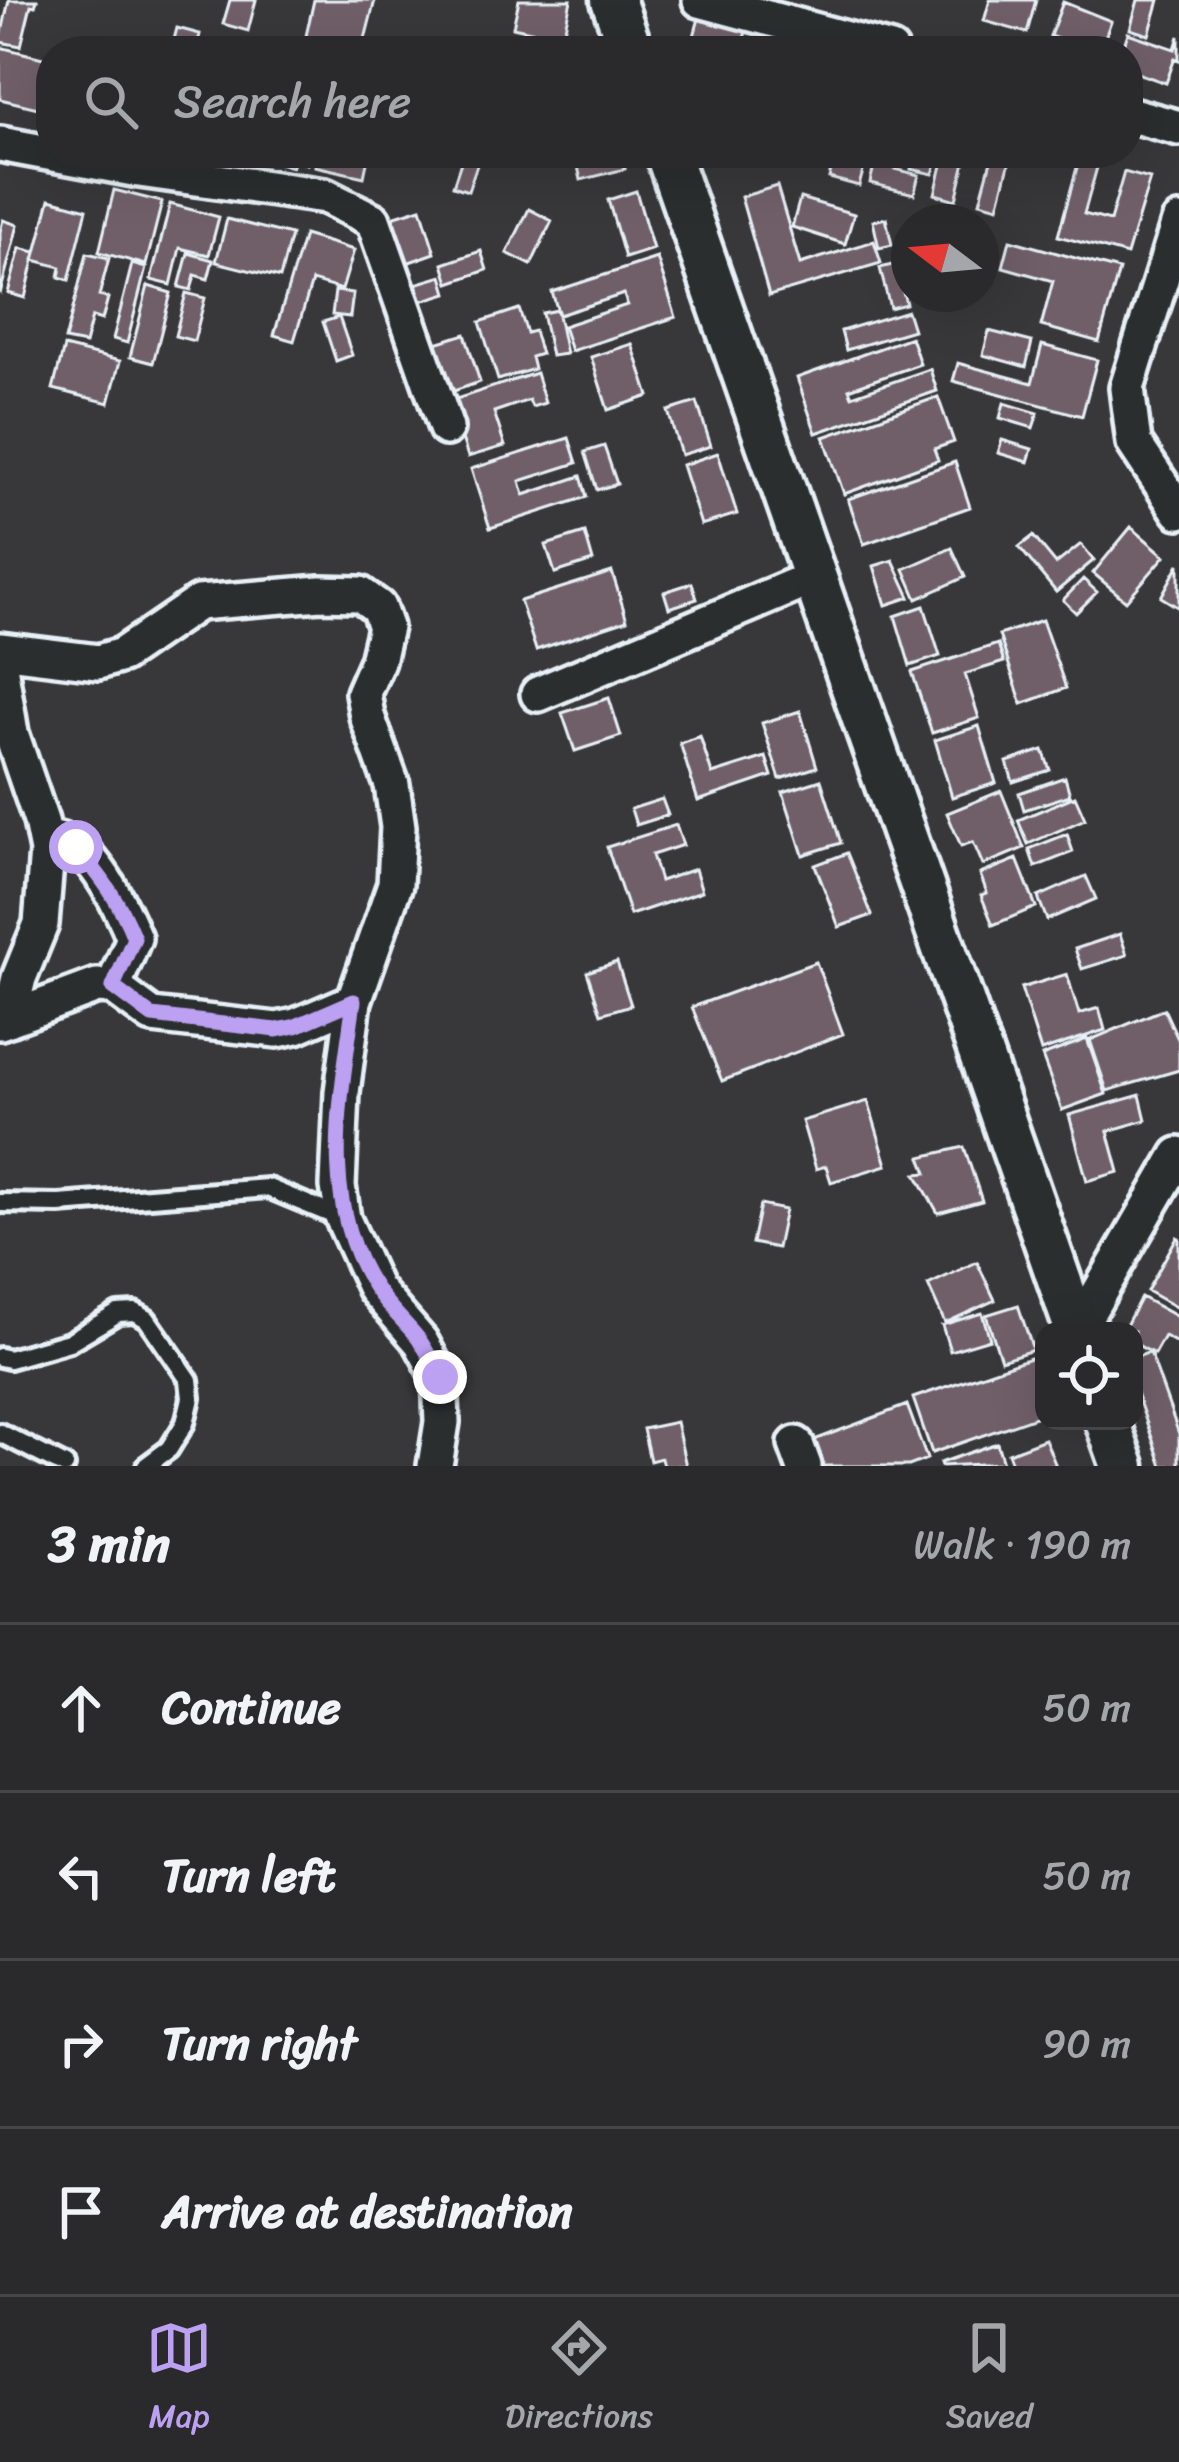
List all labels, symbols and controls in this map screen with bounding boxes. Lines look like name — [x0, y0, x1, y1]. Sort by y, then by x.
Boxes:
search box — [36, 36, 1143, 168]
text: Search here — [174, 62, 411, 142]
icon: search — [78, 69, 144, 135]
north arrow — [891, 204, 999, 312]
route start — [49, 820, 103, 874]
map controls — [1035, 1322, 1143, 1430]
button: locate — [1035, 1322, 1143, 1430]
route end — [413, 1350, 467, 1404]
text: 3 min — [48, 1499, 170, 1589]
text: Walk · 190 m — [913, 1510, 1131, 1579]
text: Continue — [162, 1668, 341, 1748]
text: 50 m — [1042, 1673, 1131, 1742]
icon: ahead — [48, 1675, 114, 1741]
text: Turn left — [162, 1836, 335, 1916]
text: 50 m — [1042, 1841, 1131, 1910]
icon: left — [48, 1843, 114, 1909]
text: Turn right — [162, 2004, 357, 2084]
text: 90 m — [1042, 2009, 1131, 2078]
icon: right — [48, 2011, 114, 2077]
text: Arrive at destination — [162, 2172, 572, 2252]
icon: arrive — [48, 2179, 114, 2245]
tab: Map — [146, 2315, 212, 2445]
tab: Directions — [505, 2315, 653, 2445]
tab: Saved — [946, 2315, 1033, 2445]

